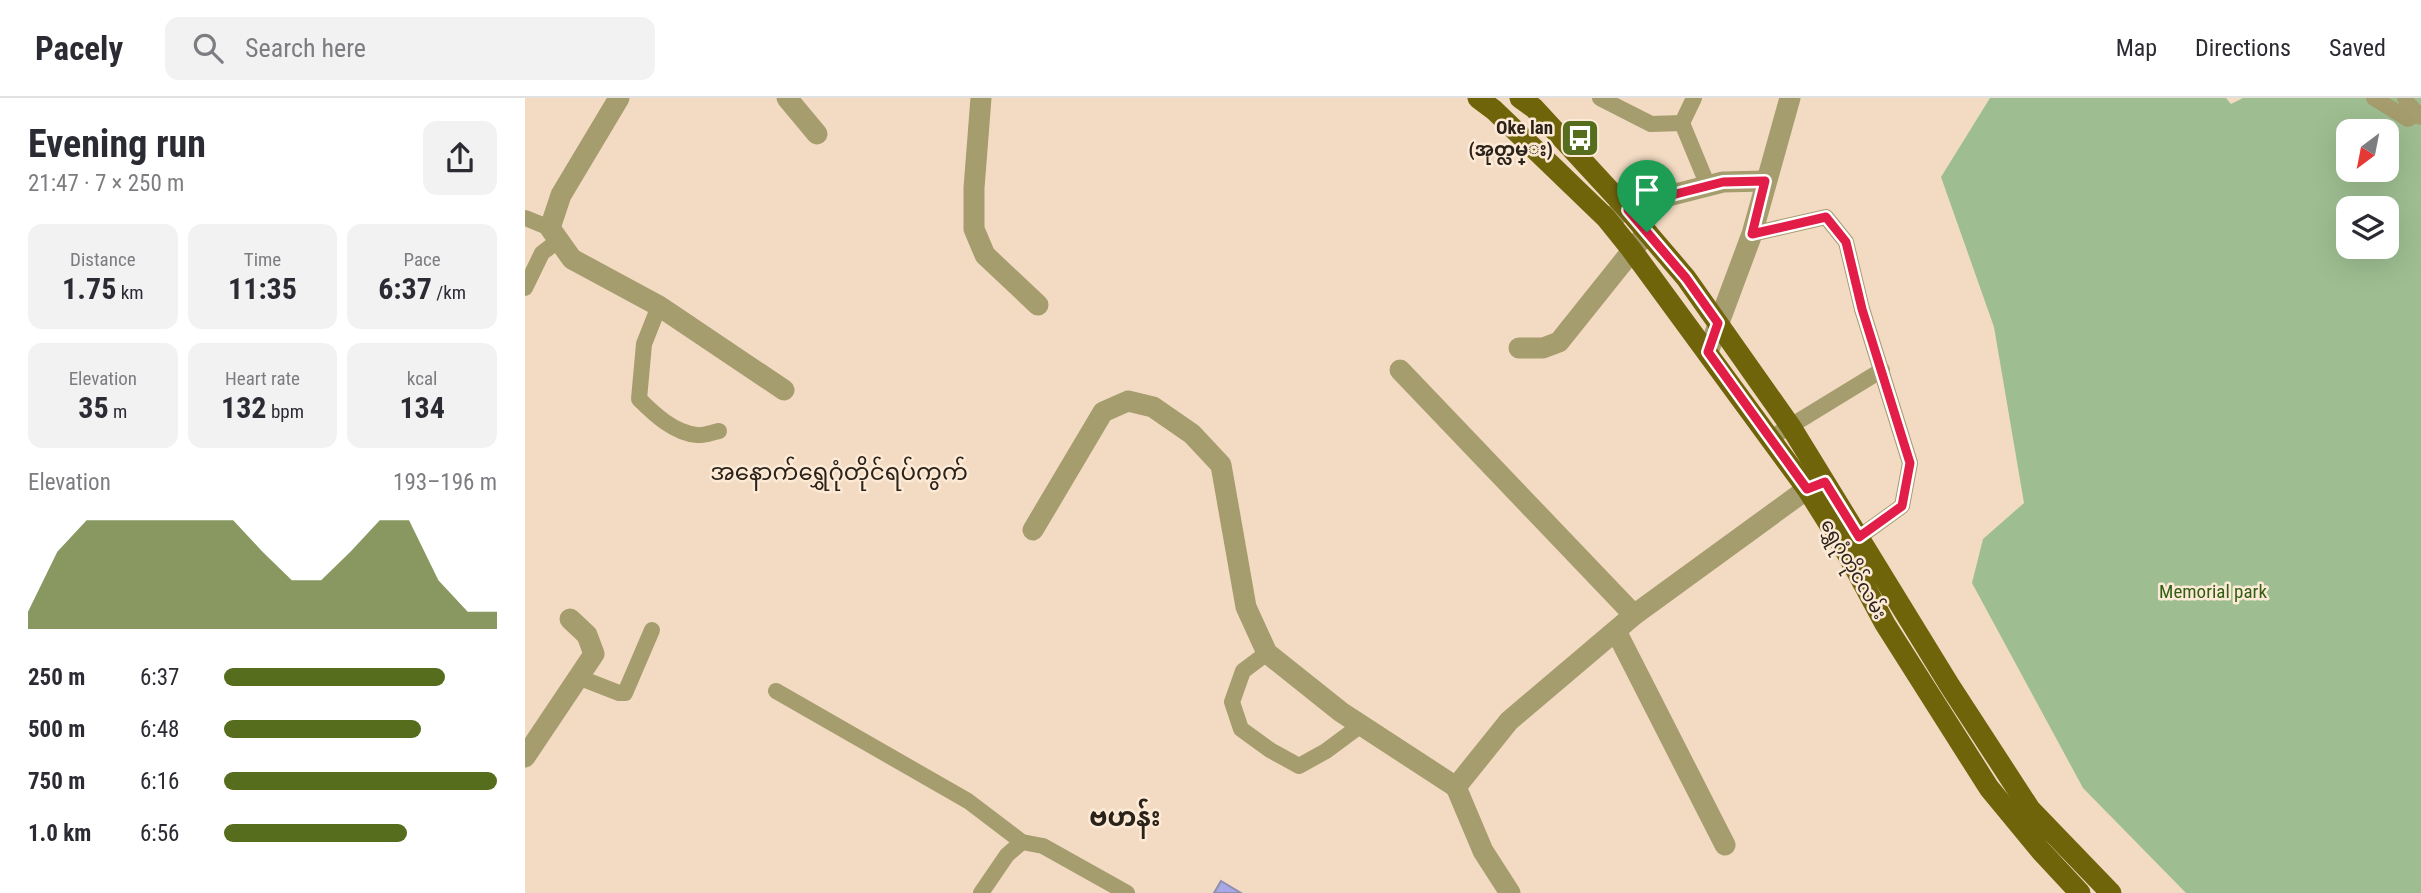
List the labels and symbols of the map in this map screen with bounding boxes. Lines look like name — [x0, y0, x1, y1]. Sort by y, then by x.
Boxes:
place label: Oke lan (အုတ္လမ္း) — [1469, 116, 1553, 165]
bus stop icon: Oke lan (အုတ္လမ္း) — [1559, 117, 1601, 159]
north arrow — [2336, 119, 2399, 182]
pin — [1617, 160, 1677, 232]
district label: အနောက်ရွှေဂုံတိုင်ရပ်ကွက် — [710, 456, 968, 491]
street label: ရွှေဂုံတိုင်လမ်း — [1812, 513, 1895, 626]
park label: Memorial park — [2159, 580, 2267, 603]
district label: ဗဟန်း — [1089, 798, 1161, 839]

